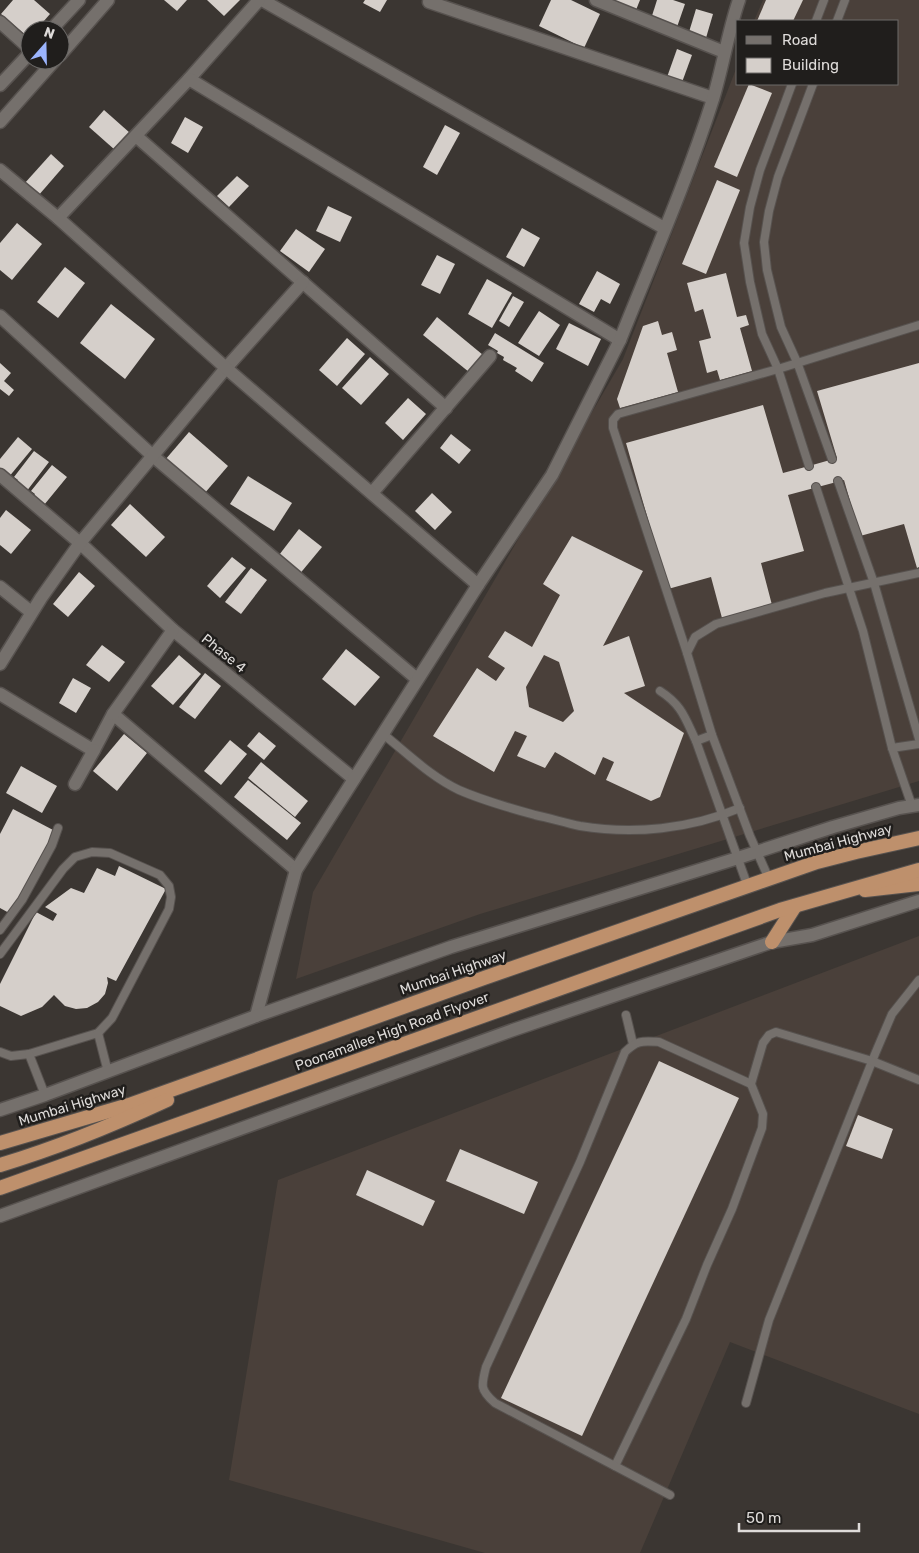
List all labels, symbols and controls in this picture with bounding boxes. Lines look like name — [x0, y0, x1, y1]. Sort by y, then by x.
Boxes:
north arrow — [20, 20, 70, 70]
legend — [736, 20, 899, 85]
text: N — [42, 24, 57, 43]
text: Road — [782, 31, 818, 49]
text: Building — [782, 56, 839, 74]
street label: Phase 4 — [198, 630, 250, 677]
street label: Mumbai Highway — [782, 820, 894, 865]
street label: Mumbai Highway — [398, 946, 509, 999]
street label: Poonamallee High Road Flyover — [293, 988, 492, 1075]
street label: Mumbai Highway — [16, 1081, 128, 1130]
scale bar — [739, 1500, 859, 1532]
text: 50 m — [746, 1509, 781, 1527]

